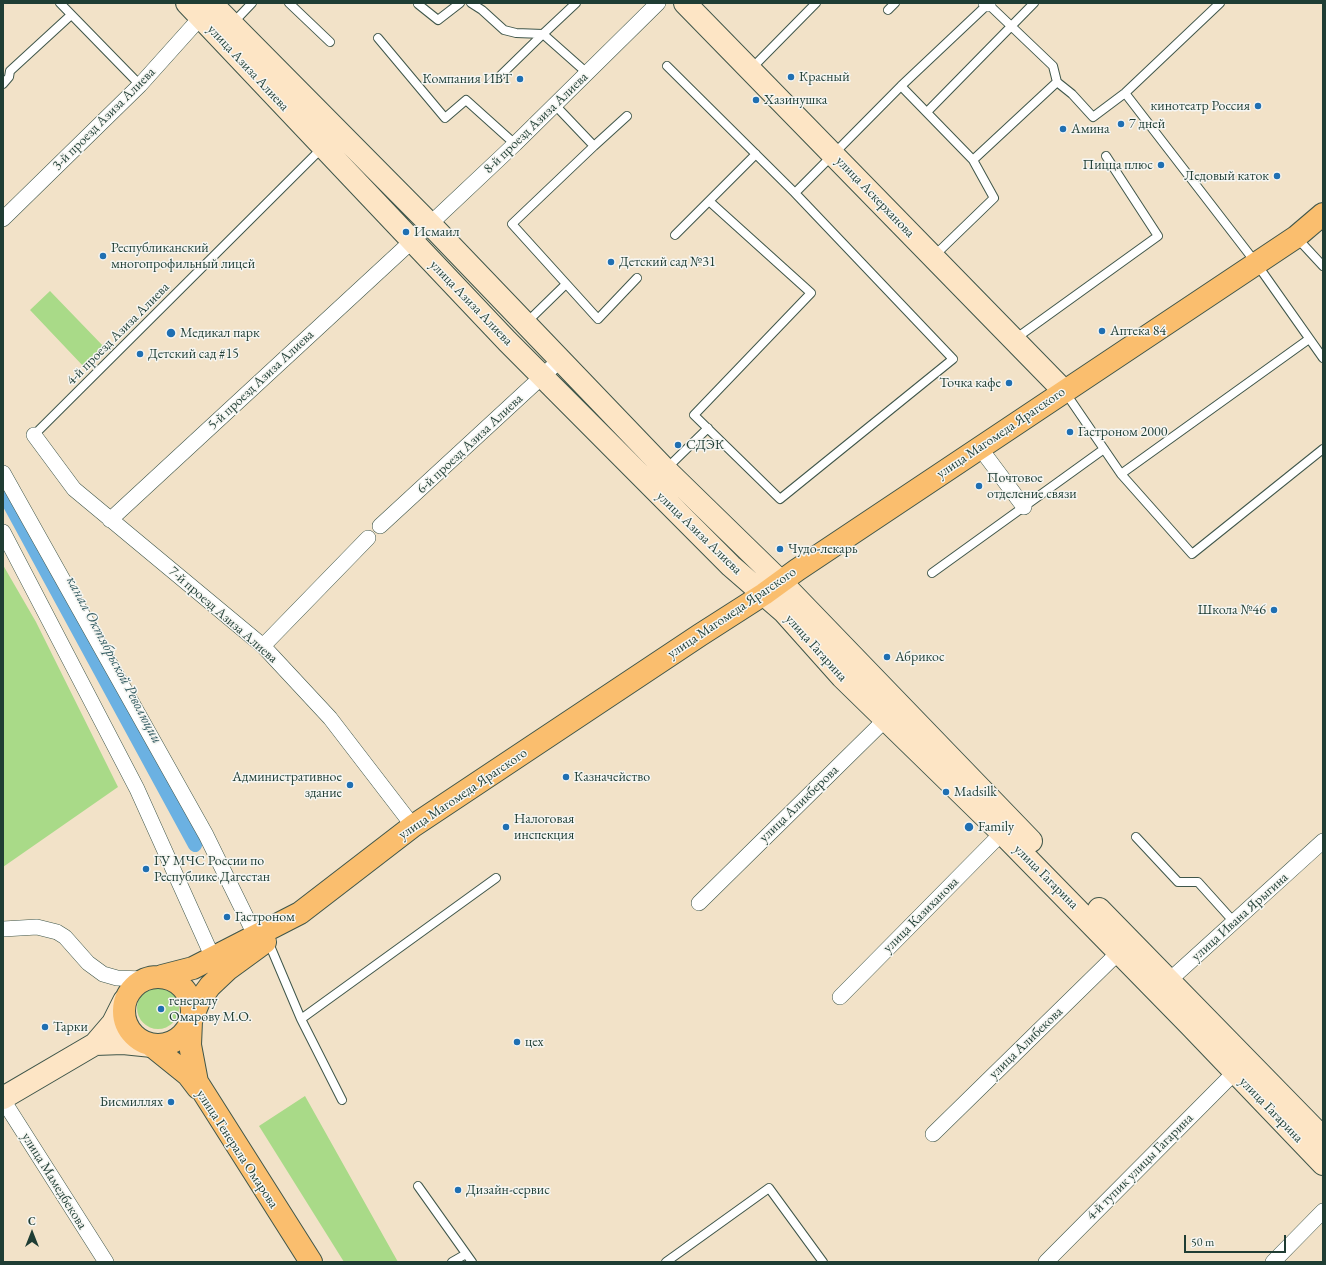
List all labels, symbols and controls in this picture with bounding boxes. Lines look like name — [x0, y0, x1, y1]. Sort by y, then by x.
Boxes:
street label: улица Азиза Алиева — [204, 21, 292, 115]
street label: 3-й проезд Азиза Алиева — [49, 64, 159, 174]
street label: 8-й проезд Азиза Алиева — [480, 69, 592, 177]
place label: Красный — [799, 69, 850, 85]
place label: Компания ИВТ — [423, 71, 512, 87]
marker: Красный — [786, 72, 796, 82]
marker: Компания ИВТ — [515, 74, 525, 84]
place label: Хазинушка — [764, 92, 827, 108]
marker: Хазинушка — [751, 95, 761, 105]
place label: кинотеатр Россия — [1151, 98, 1250, 114]
marker: кинотеатр Россия — [1253, 101, 1263, 111]
place label: 7 дней — [1129, 116, 1165, 132]
marker: 7 дней — [1116, 119, 1126, 129]
place label: Амина — [1071, 121, 1110, 137]
marker: Амина — [1058, 124, 1068, 134]
street label: улица Аскерханова — [832, 153, 918, 241]
place label: Пицца плюс — [1083, 157, 1153, 173]
marker: Пицца плюс — [1156, 160, 1166, 170]
place label: Ледовый каток — [1184, 168, 1269, 184]
marker: Ледовый каток — [1272, 171, 1282, 181]
place label: Исмаил — [414, 224, 459, 240]
marker: Исмаил — [401, 227, 411, 237]
place label: Республиканский многопрофильный лицей — [111, 240, 255, 272]
marker: Республиканский многопрофильный лицей — [98, 251, 108, 261]
place label: Детский сад №31 — [619, 254, 716, 270]
street label: улица Азиза Алиева — [426, 257, 516, 349]
marker: Детский сад №31 — [606, 257, 616, 267]
street label: 4-й проезд Азиза Алиева — [63, 279, 173, 389]
place label: Аптека 84 — [1110, 323, 1166, 339]
place label: Медикал парк — [180, 325, 260, 341]
marker: Аптека 84 — [1097, 326, 1107, 336]
marker: Медикал парк — [165, 327, 177, 339]
street label: 5-й проезд Азиза Алиева — [205, 327, 317, 433]
place label: Детский сад #15 — [148, 346, 239, 362]
marker: Детский сад #15 — [135, 349, 145, 359]
place label: Точка кафе — [939, 375, 1001, 391]
marker: Точка кафе — [1004, 378, 1014, 388]
street label: улица Магомеда Ярагского — [933, 384, 1069, 482]
street label: 6-й проезд Азиза Алиева — [414, 391, 526, 497]
place label: Гастроном 2000 — [1078, 424, 1167, 440]
marker: Гастроном 2000 — [1065, 427, 1075, 437]
place label: СДЭК — [686, 437, 724, 453]
marker: СДЭК — [673, 440, 683, 450]
place label: Почтовое отделение связи — [987, 470, 1077, 502]
marker: Почтовое отделение связи — [974, 481, 984, 491]
street label: улица Азиза Алиева — [653, 488, 745, 578]
place label: Чудо-лекарь — [788, 541, 858, 557]
marker: Чудо-лекарь — [775, 544, 785, 554]
street label: 7-й проезд Азиза Алиева — [165, 563, 281, 667]
street label: улица Магомеда Ярагского — [664, 564, 800, 662]
water label: канал Октябрьской Революции — [62, 573, 166, 747]
place label: Школа №46 — [1198, 602, 1266, 618]
marker: Школа №46 — [1269, 605, 1279, 615]
street label: улица Гагарина — [781, 611, 851, 685]
place label: Абрикос — [895, 649, 945, 665]
marker: Абрикос — [882, 652, 892, 662]
street label: улица Магомеда Ярагского — [395, 745, 531, 843]
street label: улица Аликберова — [756, 762, 842, 846]
place label: Административное здание — [232, 769, 342, 802]
place label: Казначейство — [574, 769, 650, 785]
marker: Казначейство — [561, 772, 571, 782]
marker: Административное здание — [345, 780, 355, 790]
place label: Madsilk — [954, 784, 997, 800]
marker: Madsilk — [941, 787, 951, 797]
place label: Налоговая инспекция — [514, 811, 574, 844]
place label: Family — [978, 819, 1014, 835]
marker: Family — [963, 821, 975, 833]
marker: Налоговая инспекция — [501, 822, 511, 832]
street label: улица Гагарина — [1010, 841, 1082, 913]
place label: ГУ МЧС России по Республике Дагестан — [154, 853, 270, 886]
marker: ГУ МЧС России по Республике Дагестан — [141, 864, 151, 874]
street label: улица Ивана Ярыгина — [1188, 869, 1292, 965]
street label: улица Казиханова — [880, 874, 962, 956]
place label: Гастроном — [235, 909, 295, 925]
marker: Гастроном — [222, 912, 232, 922]
place label: генералу Омарову М.О. — [169, 993, 252, 1026]
marker: генералу Омарову М.О. — [156, 1004, 166, 1014]
street label: улица Алибекова — [986, 1004, 1066, 1082]
place label: Тарки — [53, 1019, 88, 1035]
marker: Тарки — [40, 1022, 50, 1032]
place label: цех — [525, 1034, 543, 1050]
marker: цех — [512, 1037, 522, 1047]
street label: улица Гагарина — [1235, 1074, 1307, 1146]
street label: улица Генерала Омарова — [192, 1087, 282, 1211]
place label: Бисмиллях — [100, 1094, 163, 1110]
marker: Бисмиллях — [166, 1097, 176, 1107]
street label: 4-й тупик улицы Гагарина — [1083, 1110, 1197, 1224]
street label: улица Мамедбекова — [17, 1130, 91, 1232]
place label: Дизайн-сервис — [466, 1182, 550, 1198]
marker: Дизайн-сервис — [453, 1185, 463, 1195]
north arrow — [12, 1213, 52, 1253]
text: С — [28, 1214, 36, 1228]
scale bar — [1186, 1227, 1288, 1253]
text: 50 m — [1191, 1234, 1214, 1250]

